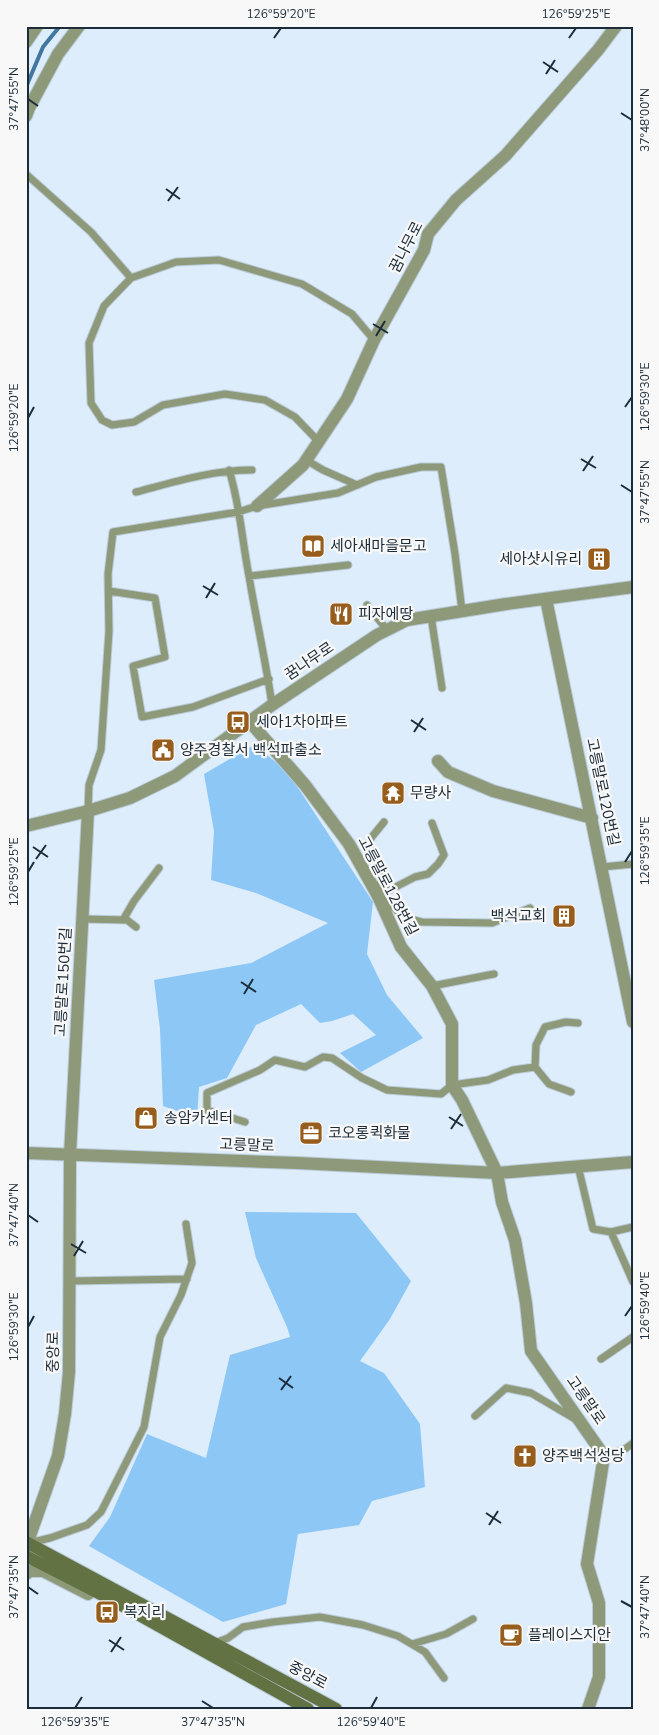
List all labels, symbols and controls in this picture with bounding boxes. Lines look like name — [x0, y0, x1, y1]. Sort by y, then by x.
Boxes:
text: 126°59'20"E — [246, 6, 316, 22]
text: 126°59'25"E — [541, 6, 611, 22]
text: 37°47'55"N — [6, 67, 22, 131]
text: 37°48'00"N — [637, 88, 653, 152]
street label: 꿈나무로 — [385, 218, 427, 276]
text: 126°59'30"E — [637, 362, 653, 432]
text: 126°59'20"E — [6, 383, 22, 453]
text: 37°47'55"N — [637, 460, 653, 524]
library icon: 세아새마을문고 — [300, 533, 326, 559]
place label: 세아새마을문고 — [330, 536, 427, 556]
building icon: 세아샷시유리 — [586, 546, 612, 572]
place label: 세아샷시유리 — [499, 549, 582, 569]
restaurant icon: 피자에땅 — [328, 601, 354, 627]
place label: 피자에땅 — [358, 604, 413, 624]
street label: 꿈나무로 — [281, 637, 337, 685]
bus stop icon: 세아1차아파트 — [225, 709, 251, 735]
place label: 세아1차아파트 — [256, 712, 348, 732]
street label: 고릉말로120번길 — [582, 736, 624, 848]
public building icon: 양주경찰서 백석파출소 — [150, 737, 176, 763]
place label: 양주경찰서 백석파출소 — [180, 740, 322, 760]
temple icon: 무량사 — [380, 780, 406, 806]
place label: 무량사 — [410, 783, 452, 803]
text: 126°59'35"E — [637, 816, 653, 886]
street label: 고릉말로128번길 — [353, 833, 423, 939]
text: 126°59'25"E — [6, 837, 22, 907]
building icon: 백석교회 — [551, 903, 577, 929]
place label: 백석교회 — [491, 906, 546, 926]
street label: 고릉말로150번길 — [50, 927, 76, 1037]
shop icon: 송암카센터 — [133, 1105, 159, 1131]
place label: 송암카센터 — [164, 1108, 233, 1128]
office icon: 코오롱퀵화물 — [298, 1120, 324, 1146]
place label: 코오롱퀵화물 — [328, 1123, 411, 1143]
street label: 고릉말로 — [219, 1134, 275, 1156]
text: 37°47'40"N — [6, 1183, 22, 1247]
text: 126°59'40"E — [637, 1271, 653, 1341]
text: 126°59'30"E — [6, 1292, 22, 1362]
street label: 중앙로 — [43, 1331, 63, 1373]
street label: 고릉말로 — [562, 1372, 610, 1428]
church icon: 양주백석성당 — [512, 1443, 538, 1469]
place label: 양주백석성당 — [542, 1446, 625, 1466]
text: 37°47'35"N — [6, 1555, 22, 1619]
text: 37°47'40"N — [637, 1575, 653, 1639]
bus stop icon: 복지리 — [94, 1599, 120, 1625]
place label: 복지리 — [124, 1602, 165, 1622]
cafe icon: 플레이스지안 — [498, 1622, 524, 1648]
place label: 플레이스지안 — [528, 1625, 611, 1645]
street label: 중앙로 — [285, 1656, 331, 1694]
text: 126°59'35"E — [40, 1714, 110, 1730]
text: 37°47'35"N — [181, 1714, 245, 1730]
text: 126°59'40"E — [336, 1714, 406, 1730]

